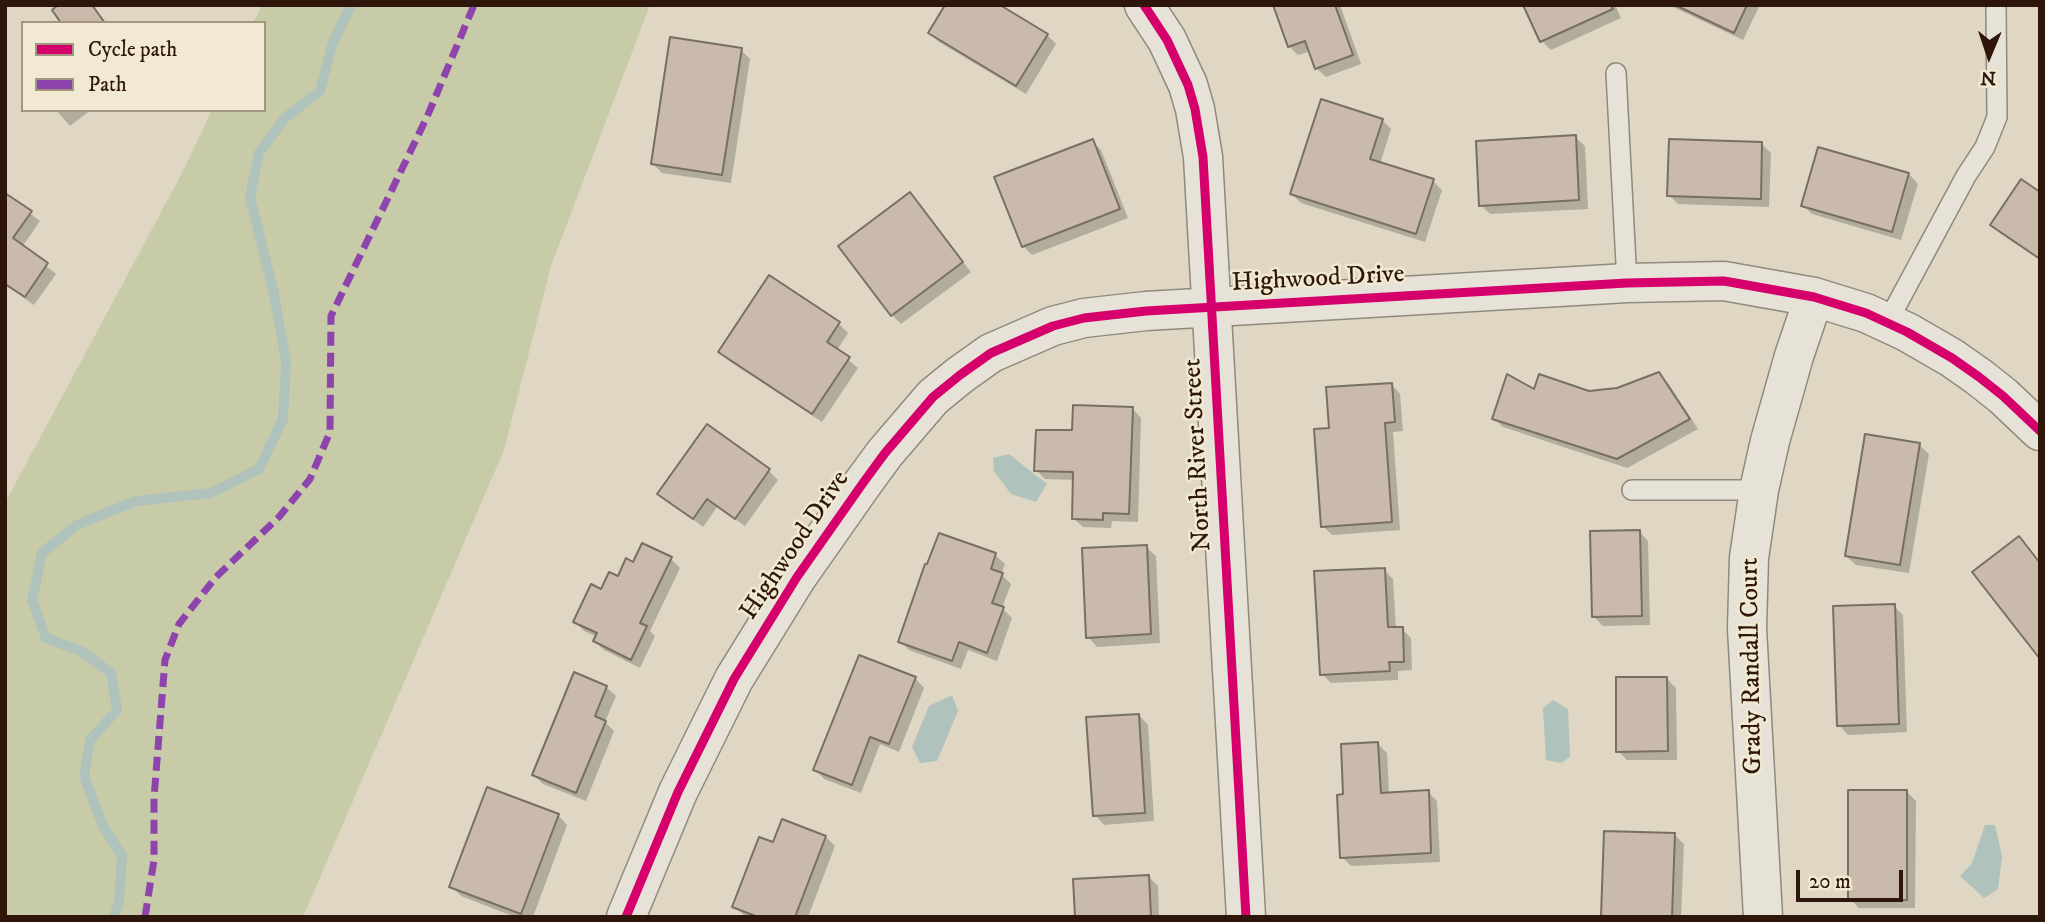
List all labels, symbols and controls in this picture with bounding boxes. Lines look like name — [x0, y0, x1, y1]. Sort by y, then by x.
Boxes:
legend — [21, 21, 266, 112]
north arrow — [1954, 21, 2024, 91]
text: Cycle path — [88, 37, 177, 63]
text: N — [1980, 66, 1996, 89]
text: Path — [88, 72, 127, 98]
street label: Highwood Drive — [1231, 260, 1405, 300]
street label: North River Street — [1178, 358, 1220, 552]
street label: Highwood Drive — [735, 466, 857, 626]
street label: Grady Randall Court — [1736, 557, 1770, 775]
scale bar — [1800, 856, 1907, 900]
text: 20 m — [1809, 869, 1851, 895]

